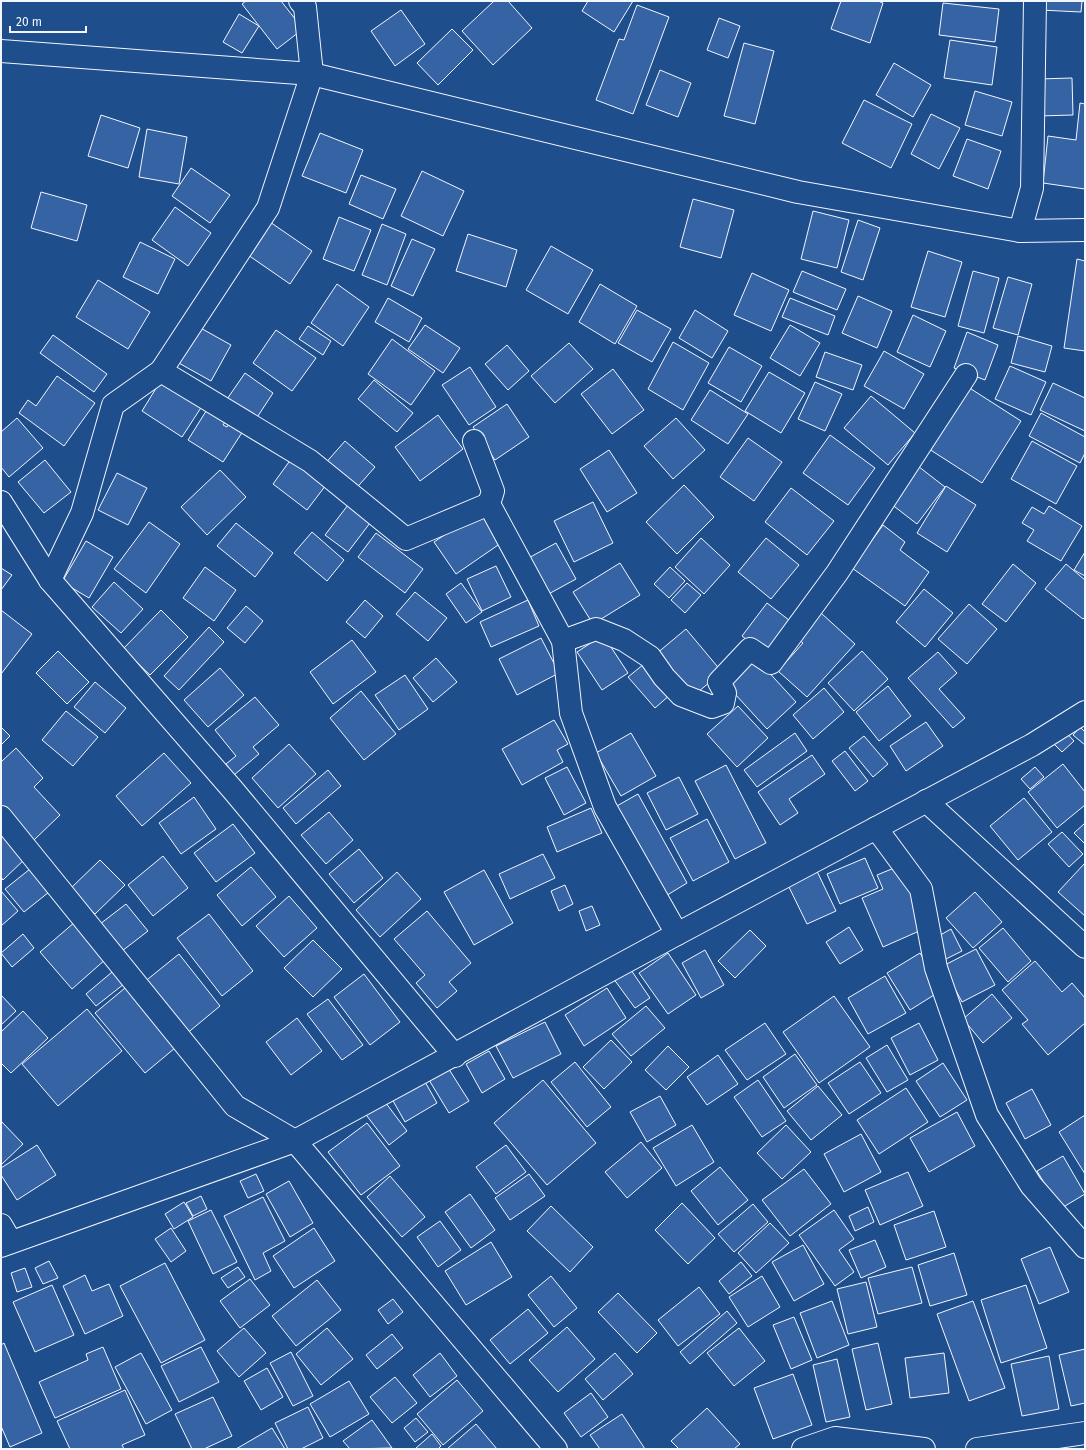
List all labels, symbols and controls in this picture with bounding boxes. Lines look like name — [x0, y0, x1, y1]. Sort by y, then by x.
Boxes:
scale bar — [10, 8, 86, 34]
text: 20 m — [16, 15, 42, 29]

